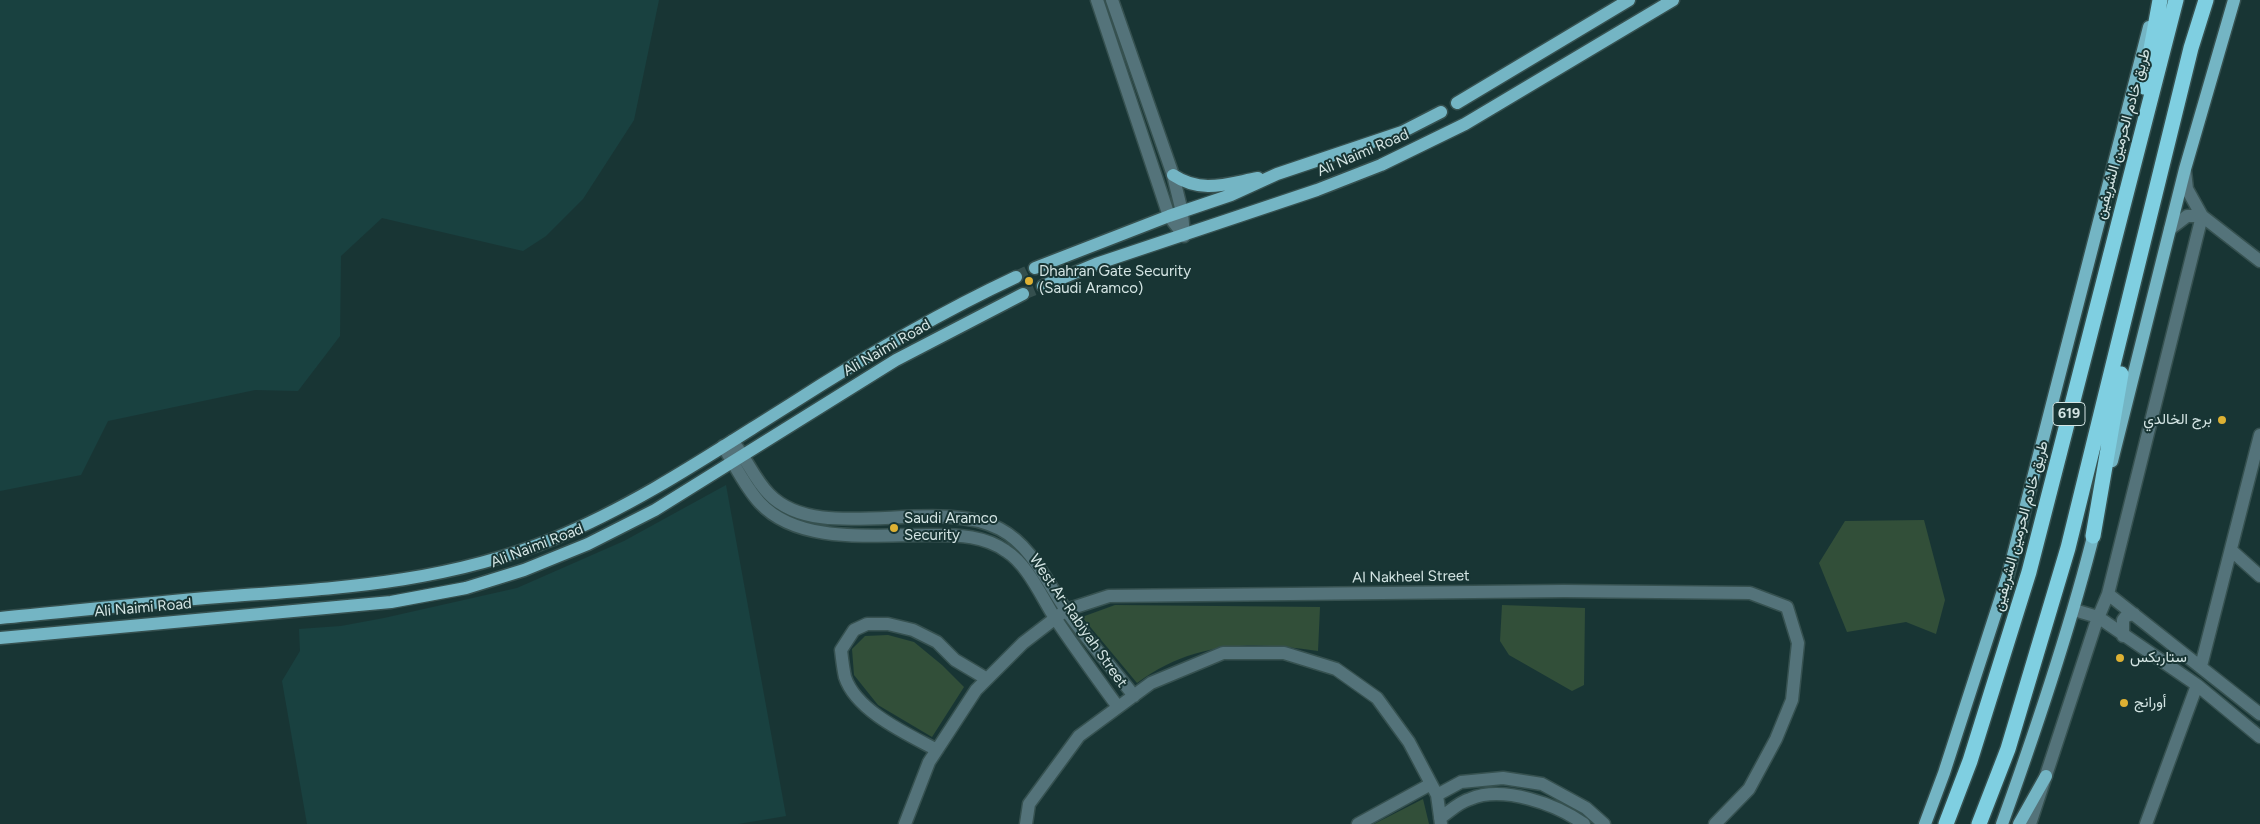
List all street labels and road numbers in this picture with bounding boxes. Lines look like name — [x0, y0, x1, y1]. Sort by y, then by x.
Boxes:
street label: طريق خادم الحرمين الشريفين — [2092, 47, 2154, 221]
street label: Ali Naimi Road — [1314, 126, 1412, 180]
street label: Ali Naimi Road — [840, 316, 934, 380]
road number: 619 — [2053, 402, 2085, 426]
street label: طريق خادم الحرمين الشريفين — [1990, 439, 2052, 613]
street label: Ali Naimi Road — [488, 520, 586, 572]
street label: West Ar-Rabiyah Street — [1025, 551, 1131, 691]
street label: Al Nakheel Street — [1352, 567, 1470, 587]
street label: Ali Naimi Road — [93, 595, 193, 621]

